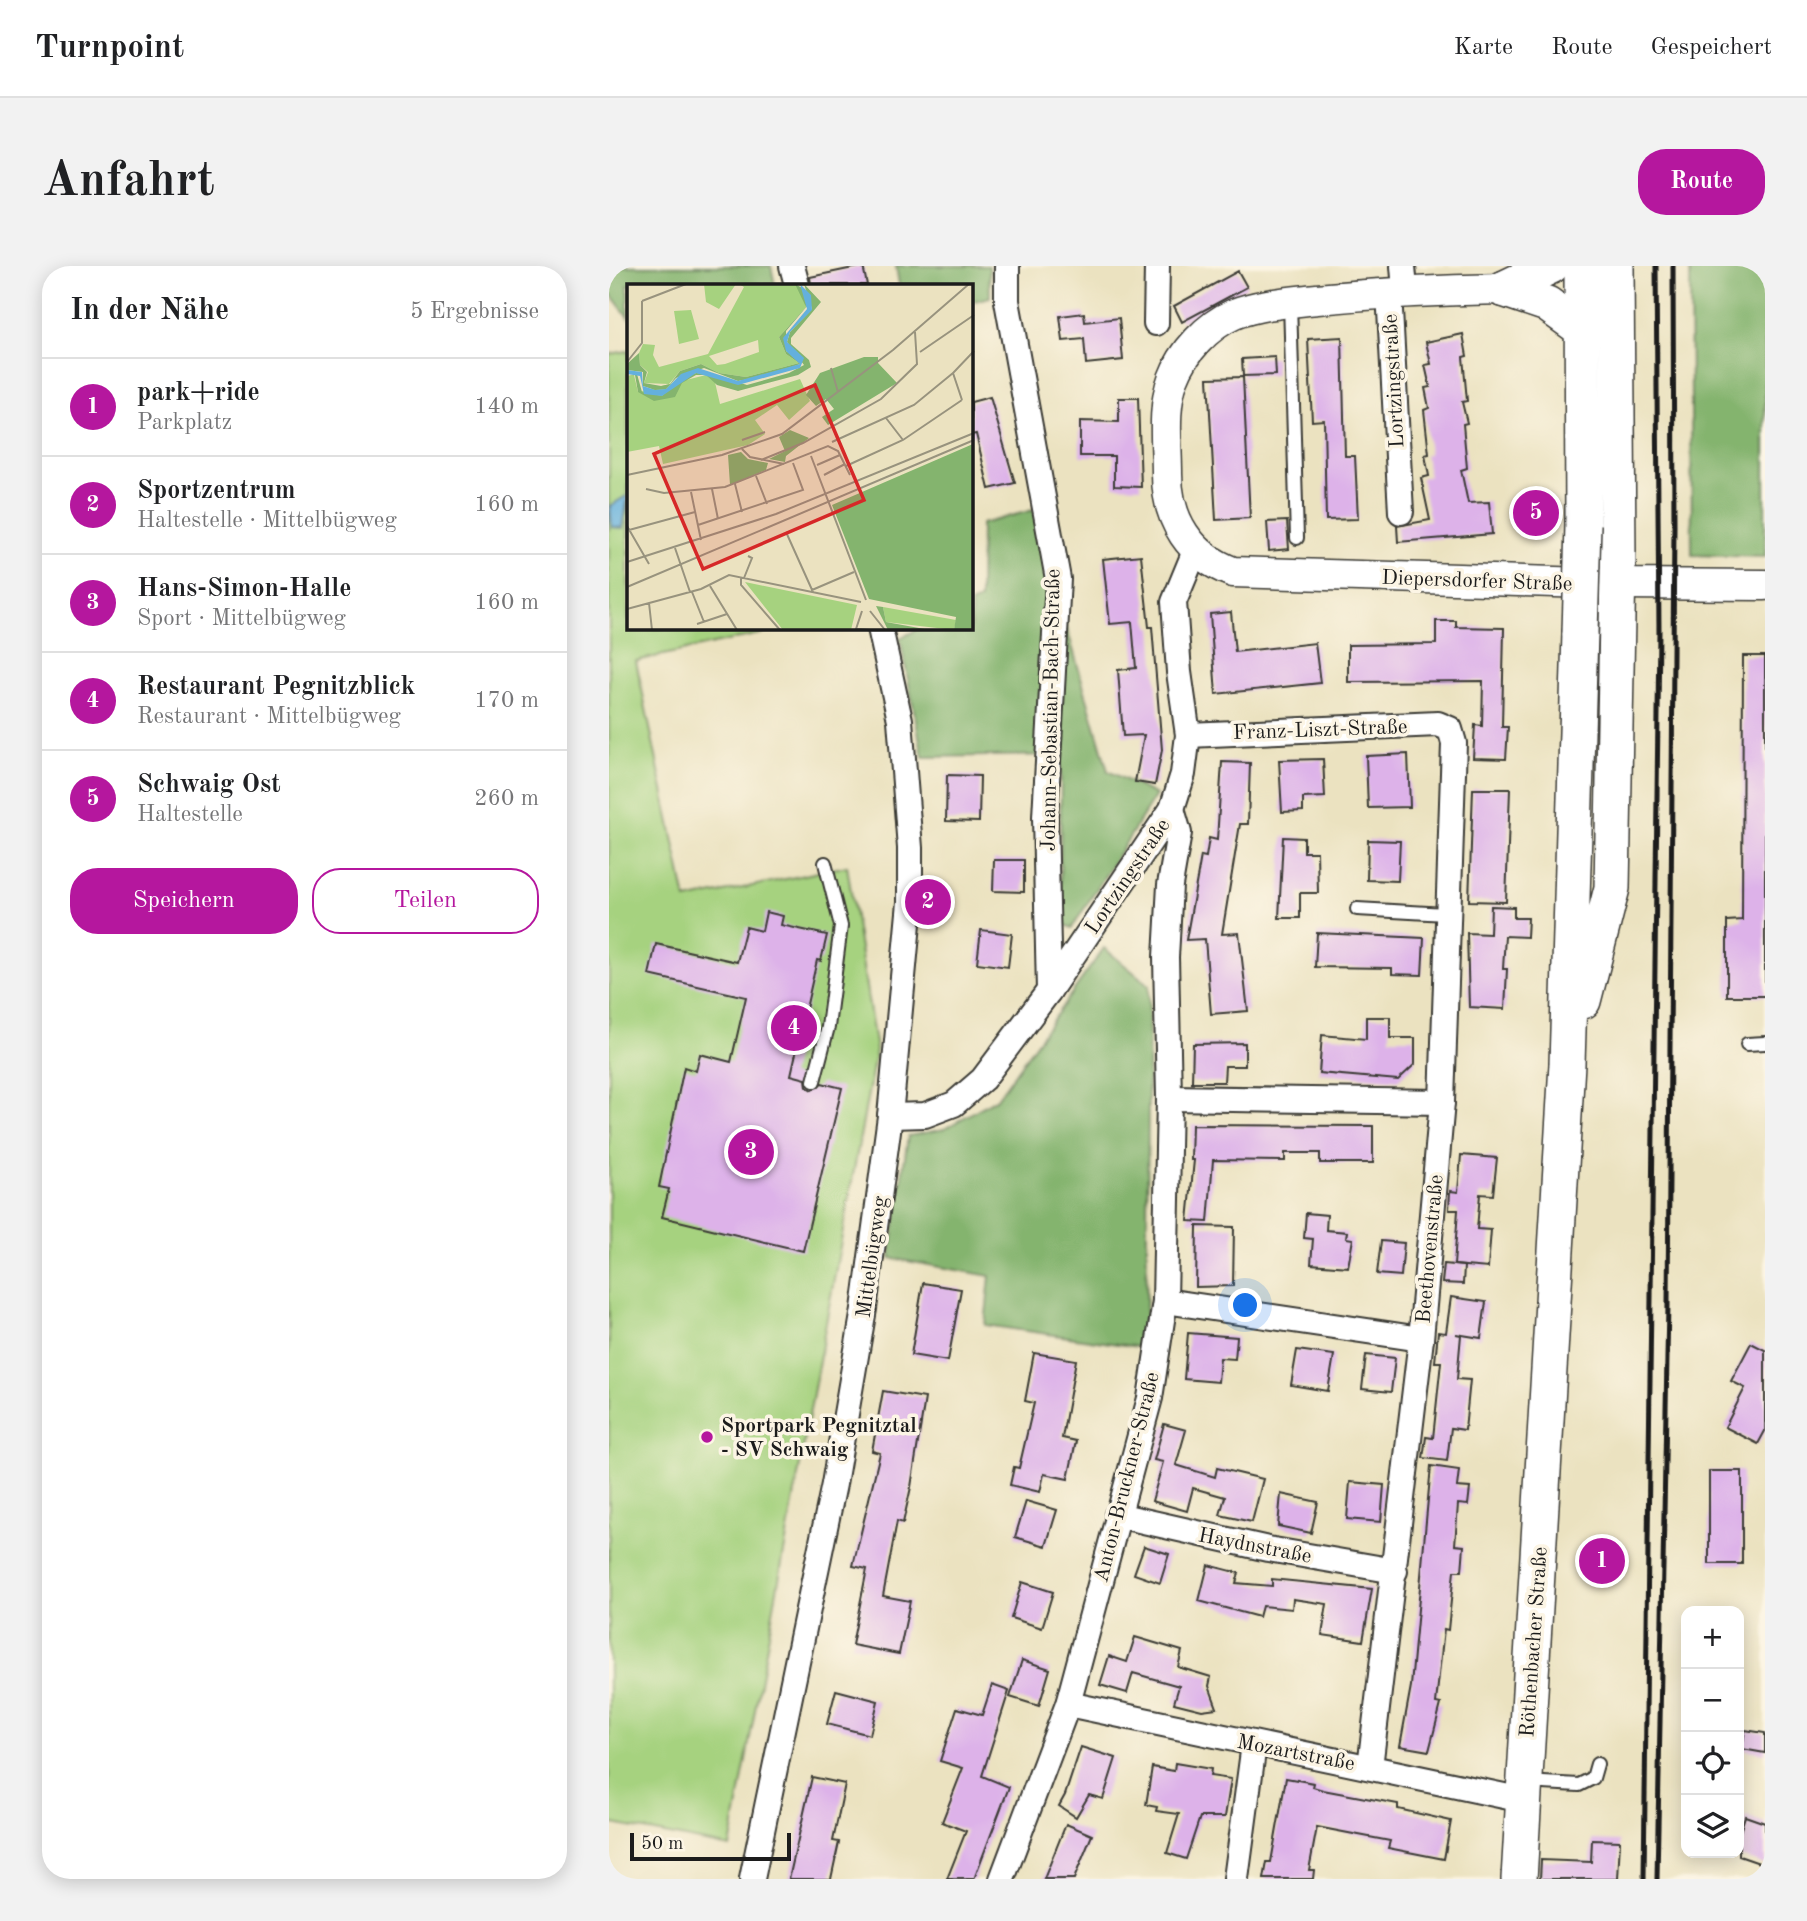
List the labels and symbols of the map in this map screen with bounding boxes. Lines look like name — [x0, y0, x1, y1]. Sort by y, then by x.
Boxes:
inset map — [627, 284, 973, 630]
street label: Lortzingstraße — [1381, 313, 1408, 448]
pin: 5 — [1513, 487, 1559, 539]
street label: Diepersdorfer Straße — [1381, 568, 1573, 595]
street label: Johann-Sebastian-Bach-Straße — [1039, 569, 1064, 852]
street label: Franz-Liszt-Straße — [1232, 717, 1408, 744]
street label: Lortzingstraße — [1082, 815, 1174, 938]
pin: 2 — [905, 876, 951, 928]
pin: 4 — [771, 1002, 817, 1054]
pin: 3 — [728, 1126, 774, 1178]
street label: Beethovenstraße — [1414, 1174, 1447, 1324]
street label: Mittelbügweg — [854, 1194, 892, 1320]
your location — [1228, 1288, 1262, 1322]
street label: Anton-Bruckner-Straße — [1091, 1370, 1164, 1585]
place label: Sportpark Pegnitztal - SV Schwaig — [721, 1416, 917, 1461]
marker: Sportpark Pegnitztal - SV Schwaig — [699, 1429, 715, 1445]
street label: Haydnstraße — [1196, 1525, 1313, 1568]
pin: 1 — [1579, 1535, 1625, 1587]
street label: Röthenbacher Straße — [1517, 1546, 1552, 1738]
street label: Mozartstraße — [1235, 1732, 1356, 1775]
scale bar — [630, 1830, 791, 1862]

